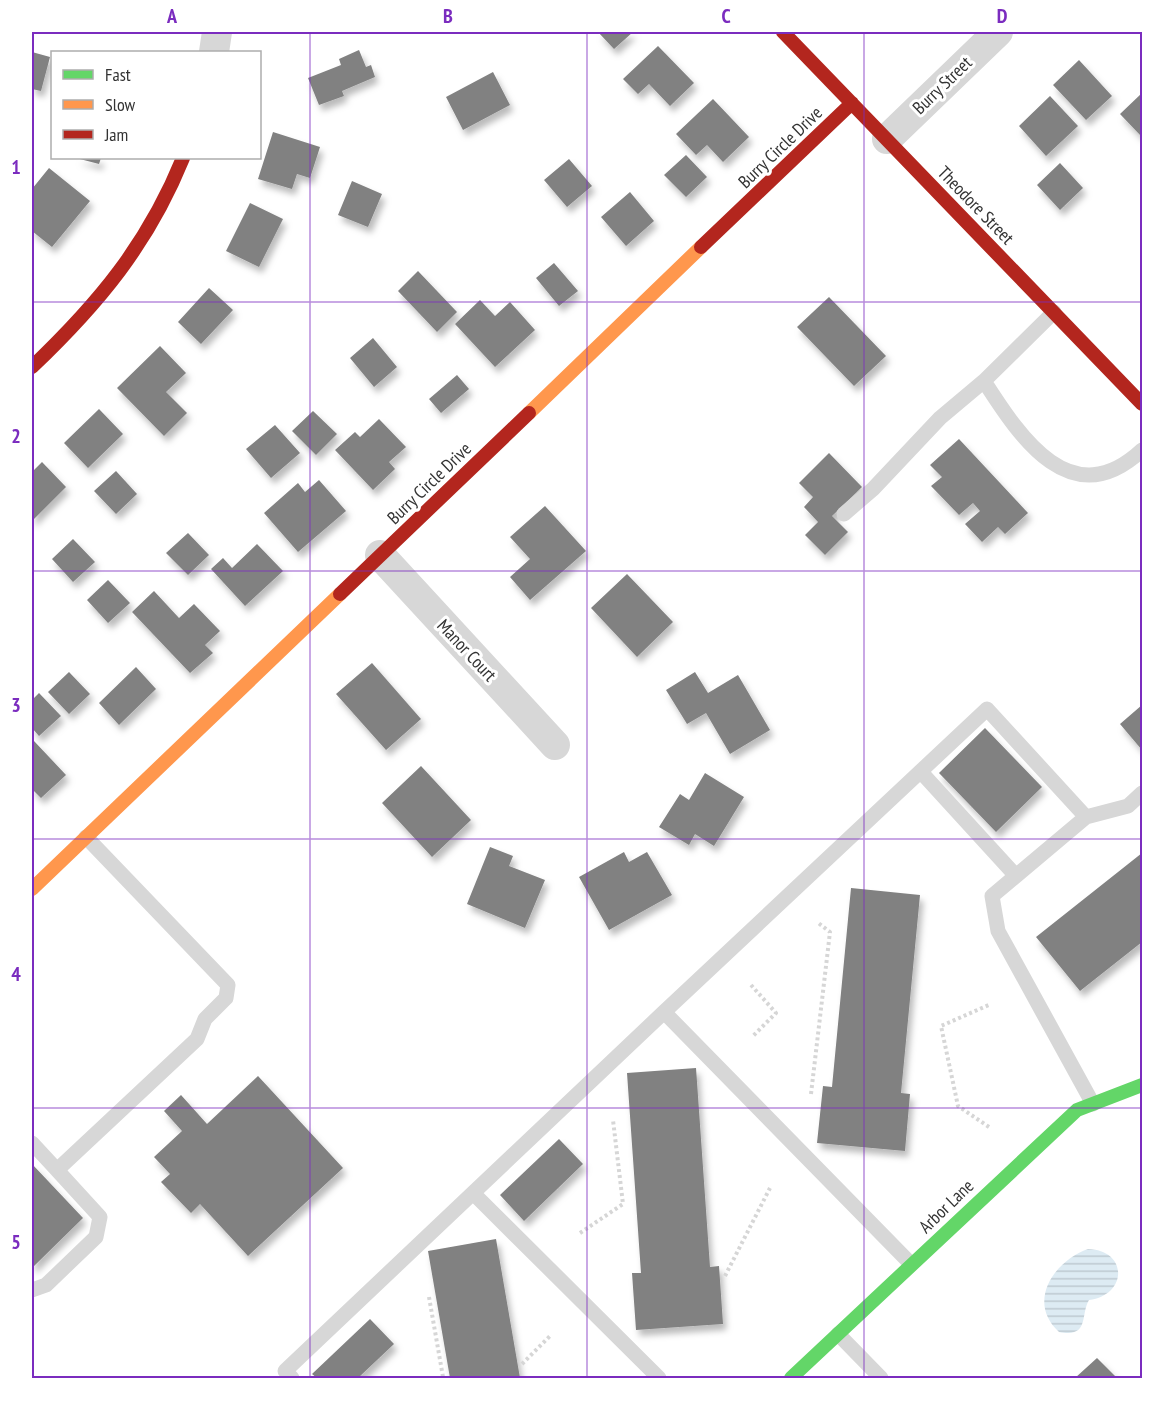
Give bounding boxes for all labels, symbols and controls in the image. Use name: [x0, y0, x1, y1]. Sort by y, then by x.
text: A: [166, 3, 178, 29]
text: B: [443, 3, 453, 29]
text: C: [721, 3, 731, 29]
text: D: [997, 3, 1008, 29]
legend: [51, 51, 261, 159]
street label: Burry Street: [908, 51, 976, 119]
text: Fast: [105, 63, 131, 86]
text: Slow: [105, 93, 136, 116]
street label: Burry Circle Drive: [733, 101, 827, 193]
text: Jam: [104, 123, 128, 146]
text: 1: [11, 154, 21, 180]
street label: Theodore Street: [933, 161, 1019, 249]
text: 2: [11, 423, 21, 449]
street label: Burry Circle Drive: [382, 437, 476, 529]
street label: Manor Court: [432, 614, 502, 686]
text: 3: [11, 692, 21, 718]
text: 4: [11, 961, 21, 987]
street label: Arbor Lane: [914, 1174, 978, 1238]
text: 5: [11, 1229, 21, 1255]

